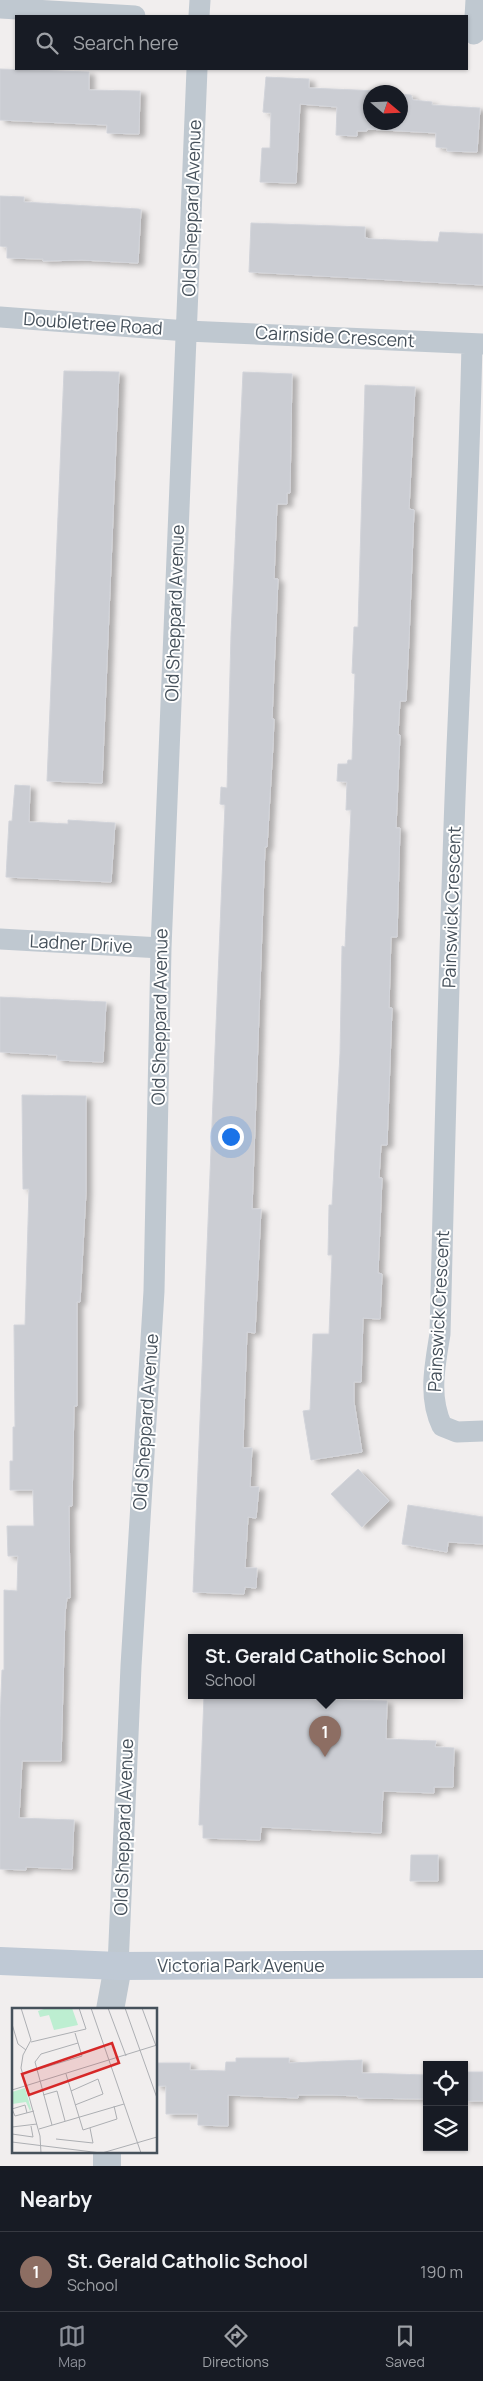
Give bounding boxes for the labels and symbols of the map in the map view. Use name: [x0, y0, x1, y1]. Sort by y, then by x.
north arrow: [363, 85, 408, 130]
street label: Old Sheppard Avenue: [176, 119, 206, 297]
street label: Doubletree Road: [23, 306, 164, 340]
street label: Cairnside Crescent: [255, 320, 415, 352]
street label: Old Sheppard Avenue: [159, 524, 189, 702]
street label: Painswick Crescent: [436, 826, 466, 988]
street label: Ladner Drive: [29, 928, 133, 958]
street label: Old Sheppard Avenue: [145, 928, 173, 1106]
your location: [218, 1124, 244, 1150]
street label: Painswick Crescent: [422, 1229, 454, 1392]
street label: Old Sheppard Avenue: [127, 1333, 163, 1511]
pin: 1: [309, 1716, 341, 1757]
street label: Old Sheppard Avenue: [108, 1738, 138, 1916]
street label: Victoria Park Avenue: [157, 1953, 325, 1977]
inset map: [12, 2008, 158, 2154]

